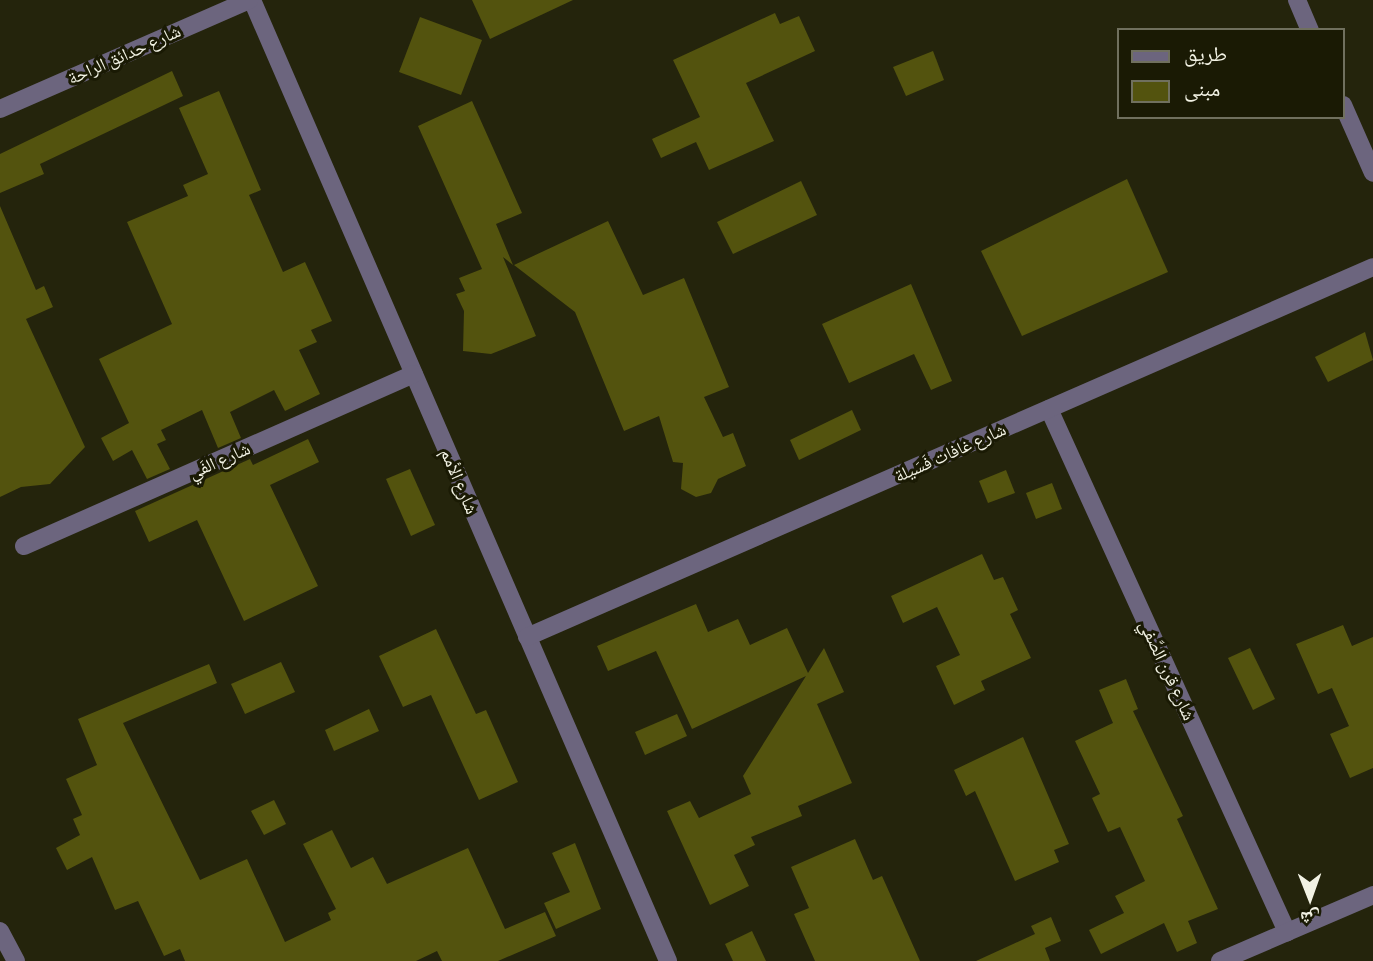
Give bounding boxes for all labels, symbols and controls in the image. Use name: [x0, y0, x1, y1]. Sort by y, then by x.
street label: شارع حدائق الراحة: [64, 19, 184, 89]
legend: [1118, 28, 1345, 119]
text: طريق: [1184, 39, 1227, 67]
text: مبنى: [1184, 74, 1220, 102]
street label: شارع غافات فَسَيلة: [891, 418, 1009, 486]
street label: شارع الفَي: [185, 437, 253, 483]
street label: شارع الأمم: [437, 445, 483, 517]
street label: شارع قرن الصَّفي: [1135, 616, 1201, 724]
north arrow: [1275, 863, 1345, 933]
text: ش: [1300, 906, 1321, 932]

